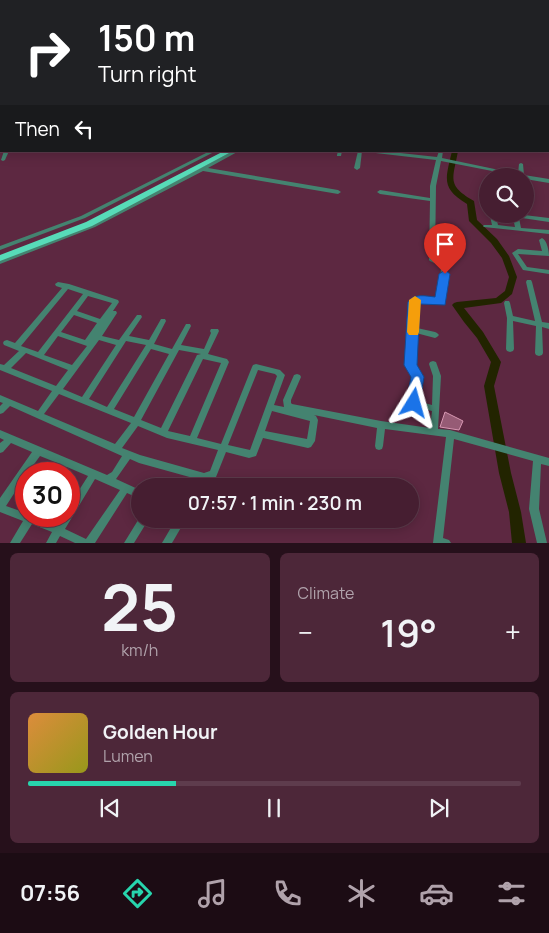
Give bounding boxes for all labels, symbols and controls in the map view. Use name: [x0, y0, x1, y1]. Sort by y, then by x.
text: 150 m: [98, 14, 195, 62]
icon: right: [15, 20, 80, 85]
text: Turn right: [98, 59, 196, 89]
icon: left: [70, 115, 98, 143]
text: Then: [15, 116, 60, 142]
map controls: [479, 168, 534, 223]
button: search: [479, 168, 534, 223]
pin: [424, 223, 466, 274]
icon: arrive: [431, 230, 459, 258]
position arrow: [387, 376, 439, 428]
speed limit sign: 30: [15, 462, 80, 527]
text: 07:57 · 1 min · 230 m: [188, 490, 362, 516]
text: 25: [101, 562, 178, 651]
text: Climate: [298, 582, 354, 604]
text: 19°: [380, 606, 437, 658]
text: −: [298, 613, 313, 651]
text: +: [505, 613, 521, 651]
text: km/h: [121, 639, 158, 661]
text: Golden Hour: [103, 719, 217, 745]
text: Lumen: [103, 745, 153, 767]
icon: previous: [96, 794, 124, 822]
icon: pause: [260, 794, 288, 822]
icon: next: [425, 794, 453, 822]
icon: directions: [120, 876, 155, 911]
icon: music: [195, 876, 230, 911]
icon: phone: [270, 876, 305, 911]
icon: climate: [344, 876, 379, 911]
icon: car: [419, 876, 454, 911]
icon: filters: [494, 876, 529, 911]
text: 07:56: [20, 878, 80, 908]

